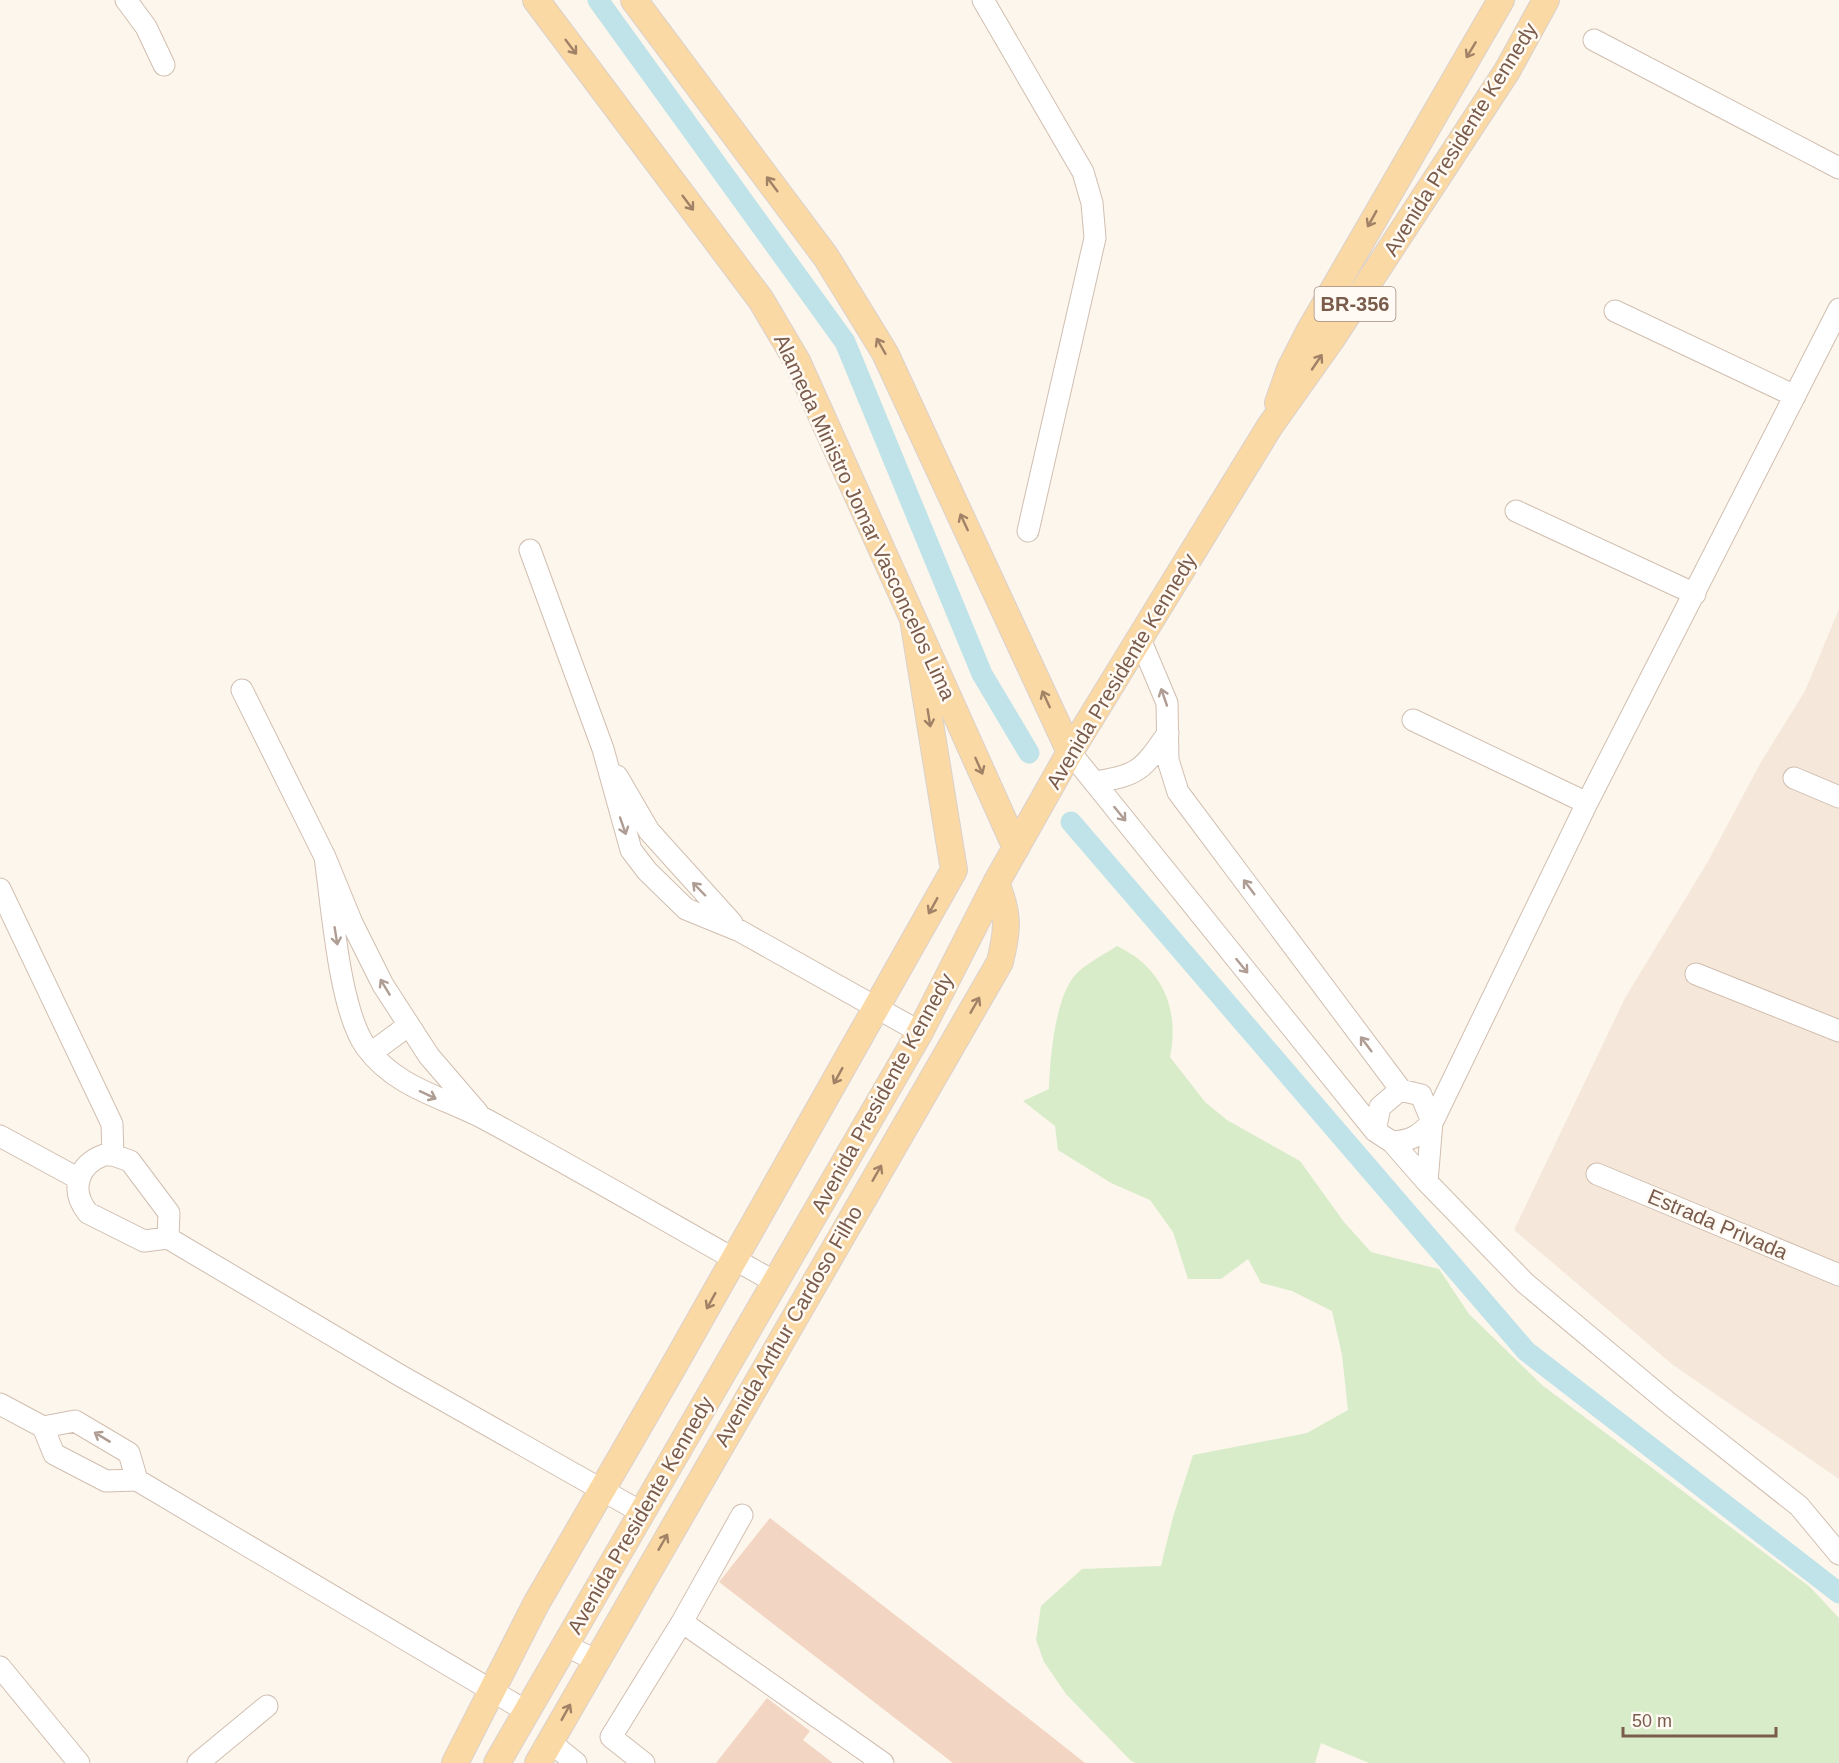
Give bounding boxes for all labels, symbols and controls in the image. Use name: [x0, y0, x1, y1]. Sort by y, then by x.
street label: Avenida Presidente Kennedy: [1379, 18, 1542, 260]
one-way arrow: [565, 38, 577, 54]
one-way arrow: [1465, 41, 1477, 58]
one-way arrow: [766, 177, 778, 193]
one-way arrow: [682, 194, 694, 210]
one-way arrow: [1366, 210, 1378, 227]
road number: BR-356: [1314, 287, 1396, 321]
street label: Alameda Ministro Jomar Vasconcelos Lima: [770, 330, 960, 704]
one-way arrow: [875, 338, 887, 355]
one-way arrow: [1311, 354, 1323, 370]
one-way arrow: [957, 514, 969, 532]
street label: Avenida Presidente Kennedy: [1041, 549, 1201, 793]
one-way arrow: [1158, 688, 1169, 707]
one-way arrow: [1039, 691, 1051, 709]
one-way arrow: [923, 708, 934, 728]
one-way arrow: [973, 756, 985, 774]
one-way arrow: [1114, 806, 1127, 822]
one-way arrow: [618, 816, 629, 835]
one-way arrow: [1243, 880, 1256, 896]
one-way arrow: [692, 881, 706, 896]
one-way arrow: [927, 897, 939, 914]
one-way arrow: [331, 926, 342, 946]
one-way arrow: [1236, 958, 1249, 974]
street label: Avenida Presidente Kennedy: [806, 969, 958, 1217]
one-way arrow: [379, 979, 391, 996]
one-way arrow: [969, 997, 981, 1014]
one-way arrow: [1360, 1036, 1372, 1052]
one-way arrow: [831, 1067, 843, 1084]
one-way arrow: [418, 1090, 436, 1101]
one-way arrow: [871, 1165, 883, 1182]
street label: Estrada Privada: [1645, 1184, 1792, 1264]
street label: Avenida Arthur Cardoso Filho: [710, 1202, 866, 1450]
one-way arrow: [705, 1291, 716, 1309]
street label: Avenida Presidente Kennedy: [562, 1392, 718, 1638]
one-way arrow: [94, 1431, 111, 1443]
one-way arrow: [657, 1534, 669, 1551]
scale bar: [1623, 1700, 1776, 1738]
one-way arrow: [560, 1704, 572, 1721]
text: 50 m: [1632, 1711, 1672, 1731]

